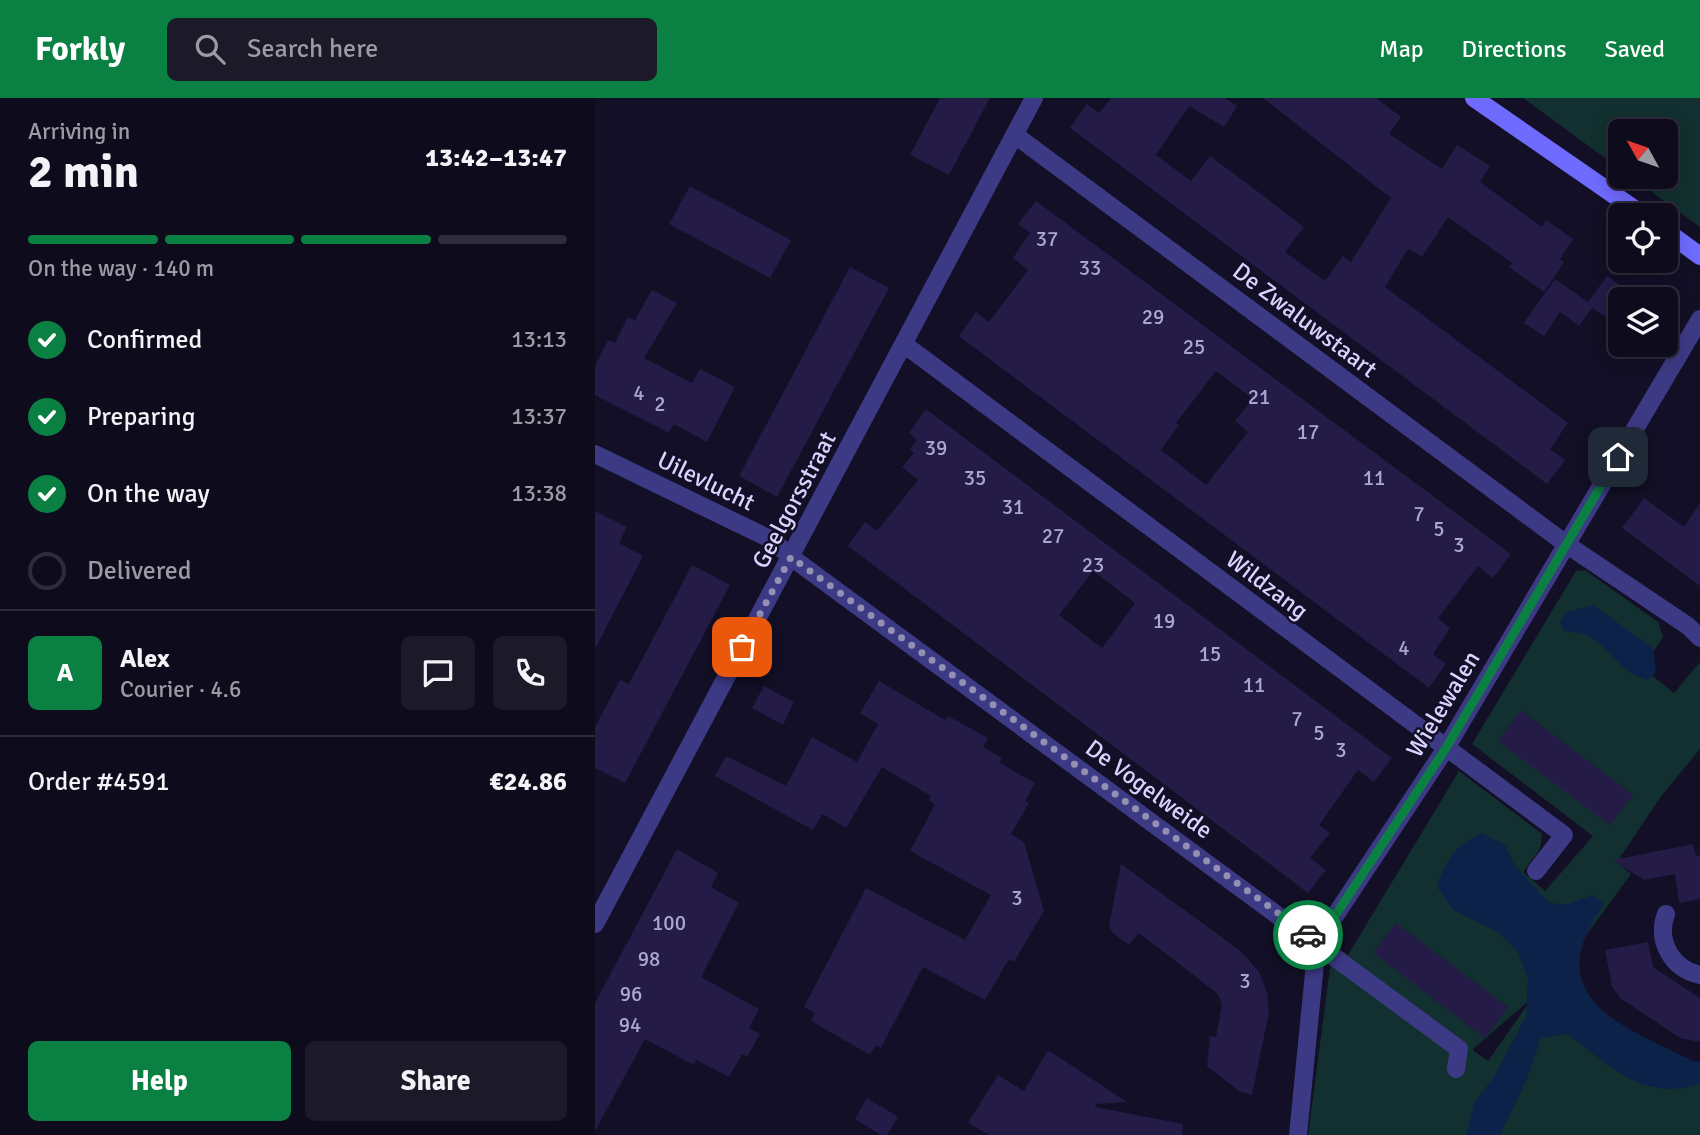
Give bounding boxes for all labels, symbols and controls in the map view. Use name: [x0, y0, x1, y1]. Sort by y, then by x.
search box: [167, 18, 657, 81]
text: Forkly: [35, 29, 125, 70]
icon: search: [191, 30, 229, 68]
text: Search here: [247, 33, 378, 65]
text: Map: [1379, 34, 1424, 64]
text: Directions: [1462, 34, 1567, 64]
text: Saved: [1605, 34, 1665, 64]
text: Arriving in: [28, 117, 130, 146]
north arrow: [1608, 119, 1678, 189]
map controls: [1608, 119, 1678, 357]
text: 13:42–13:47: [425, 142, 567, 174]
text: 2 min: [28, 144, 139, 200]
button: locate: [1608, 203, 1678, 273]
house number: 37: [1036, 226, 1058, 252]
text: On the way · 140 m: [28, 254, 214, 283]
house number: 33: [1079, 255, 1101, 281]
street label: De Zwaluwstaart: [1227, 256, 1383, 384]
button: layers: [1608, 287, 1678, 357]
house number: 29: [1142, 304, 1164, 330]
icon: check: [28, 321, 66, 359]
text: Confirmed: [87, 324, 202, 356]
text: 13:13: [511, 325, 567, 354]
house number: 25: [1183, 334, 1205, 360]
house number: 4: [633, 380, 645, 406]
house number: 21: [1248, 384, 1270, 410]
house number: 2: [654, 391, 666, 417]
icon: check: [28, 398, 66, 436]
text: Preparing: [87, 401, 195, 433]
text: 13:37: [511, 402, 567, 431]
house number: 17: [1297, 419, 1319, 445]
street label: Geelgorsstraat: [745, 426, 843, 574]
pin: [1588, 427, 1648, 487]
house number: 39: [925, 435, 947, 461]
icon: home: [1599, 438, 1637, 476]
street label: Uilevlucht: [652, 445, 760, 517]
house number: 35: [964, 465, 986, 491]
house number: 11: [1363, 465, 1385, 491]
icon: check: [28, 475, 66, 513]
text: On the way: [87, 478, 210, 510]
text: 13:38: [511, 479, 567, 508]
house number: 31: [1002, 494, 1024, 520]
house number: 7: [1413, 501, 1425, 527]
house number: 5: [1433, 516, 1445, 542]
house number: 27: [1042, 523, 1064, 549]
house number: 3: [1453, 532, 1465, 558]
street label: Wildzang: [1220, 544, 1314, 626]
house number: 23: [1082, 552, 1104, 578]
text: Delivered: [87, 555, 192, 587]
house number: 19: [1153, 608, 1175, 634]
pin: [712, 617, 772, 677]
icon: bag: [723, 628, 761, 666]
house number: 4: [1398, 635, 1410, 661]
button: chat: [401, 636, 475, 710]
button: phone: [493, 636, 567, 710]
house number: 15: [1199, 641, 1221, 667]
text: Alex: [120, 643, 170, 675]
street label: Wielewalen: [1400, 645, 1486, 763]
text: A: [57, 657, 73, 689]
house number: 11: [1243, 672, 1265, 698]
text: Courier · 4.6: [120, 675, 241, 704]
house number: 7: [1291, 706, 1303, 732]
house number: 5: [1313, 720, 1325, 746]
street label: De Vogelweide: [1080, 733, 1218, 845]
house number: 3: [1335, 737, 1347, 763]
text: Order #4591: [28, 766, 169, 798]
text: €24.86: [489, 766, 567, 798]
house number: 3: [1011, 885, 1023, 911]
courier: [1273, 900, 1343, 970]
house number: 100: [652, 910, 686, 936]
icon: car: [1289, 916, 1327, 954]
house number: 98: [638, 946, 660, 972]
house number: 3: [1239, 968, 1251, 994]
house number: 96: [620, 981, 642, 1007]
house number: 94: [619, 1012, 641, 1038]
button: Help: [28, 1041, 291, 1121]
button: Share: [305, 1041, 567, 1121]

